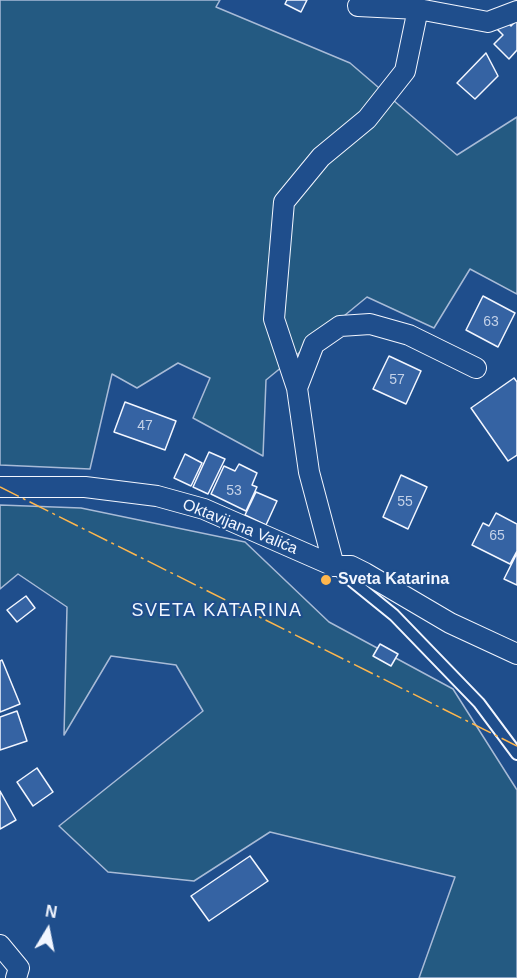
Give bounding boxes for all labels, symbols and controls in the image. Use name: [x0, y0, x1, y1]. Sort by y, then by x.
house number: 63: [483, 314, 499, 330]
house number: 57: [389, 372, 405, 388]
house number: 47: [137, 418, 153, 434]
house number: 53: [226, 483, 242, 499]
house number: 55: [397, 494, 413, 510]
street label: Oktavijana Valića: [180, 495, 300, 559]
house number: 65: [489, 528, 505, 544]
place label: Sveta Katarina: [338, 570, 449, 590]
marker: Sveta Katarina: [319, 573, 333, 587]
district label: SVETA KATARINA: [131, 600, 303, 622]
north arrow: [18, 900, 78, 960]
text: N: [44, 902, 58, 921]

